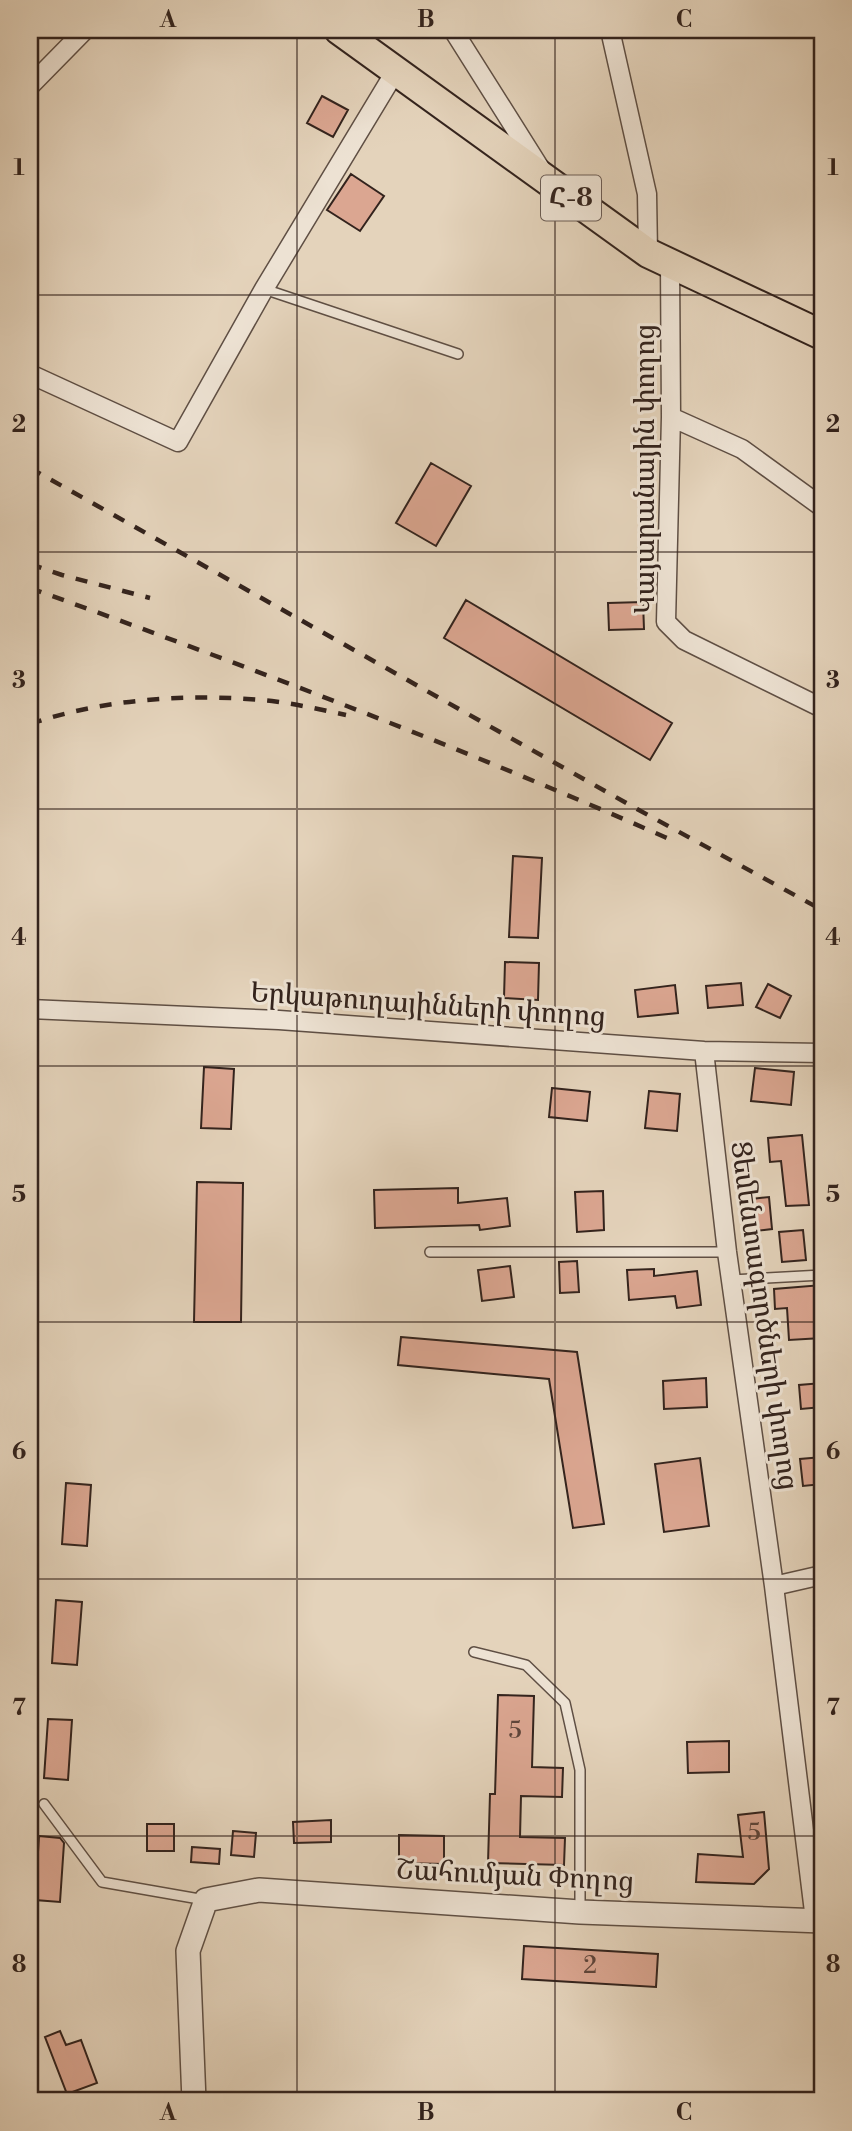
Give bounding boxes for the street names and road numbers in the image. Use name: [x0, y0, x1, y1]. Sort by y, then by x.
road number: Հ-8: [541, 176, 601, 220]
street label: Կայարանային փողոց: [628, 324, 663, 614]
street label: Երկաթուղայինների փողոց: [249, 975, 607, 1035]
street label: Ցեմենտագործների փողոց: [722, 1140, 806, 1492]
street label: Շահումյան Փողոց: [395, 1852, 635, 1900]

